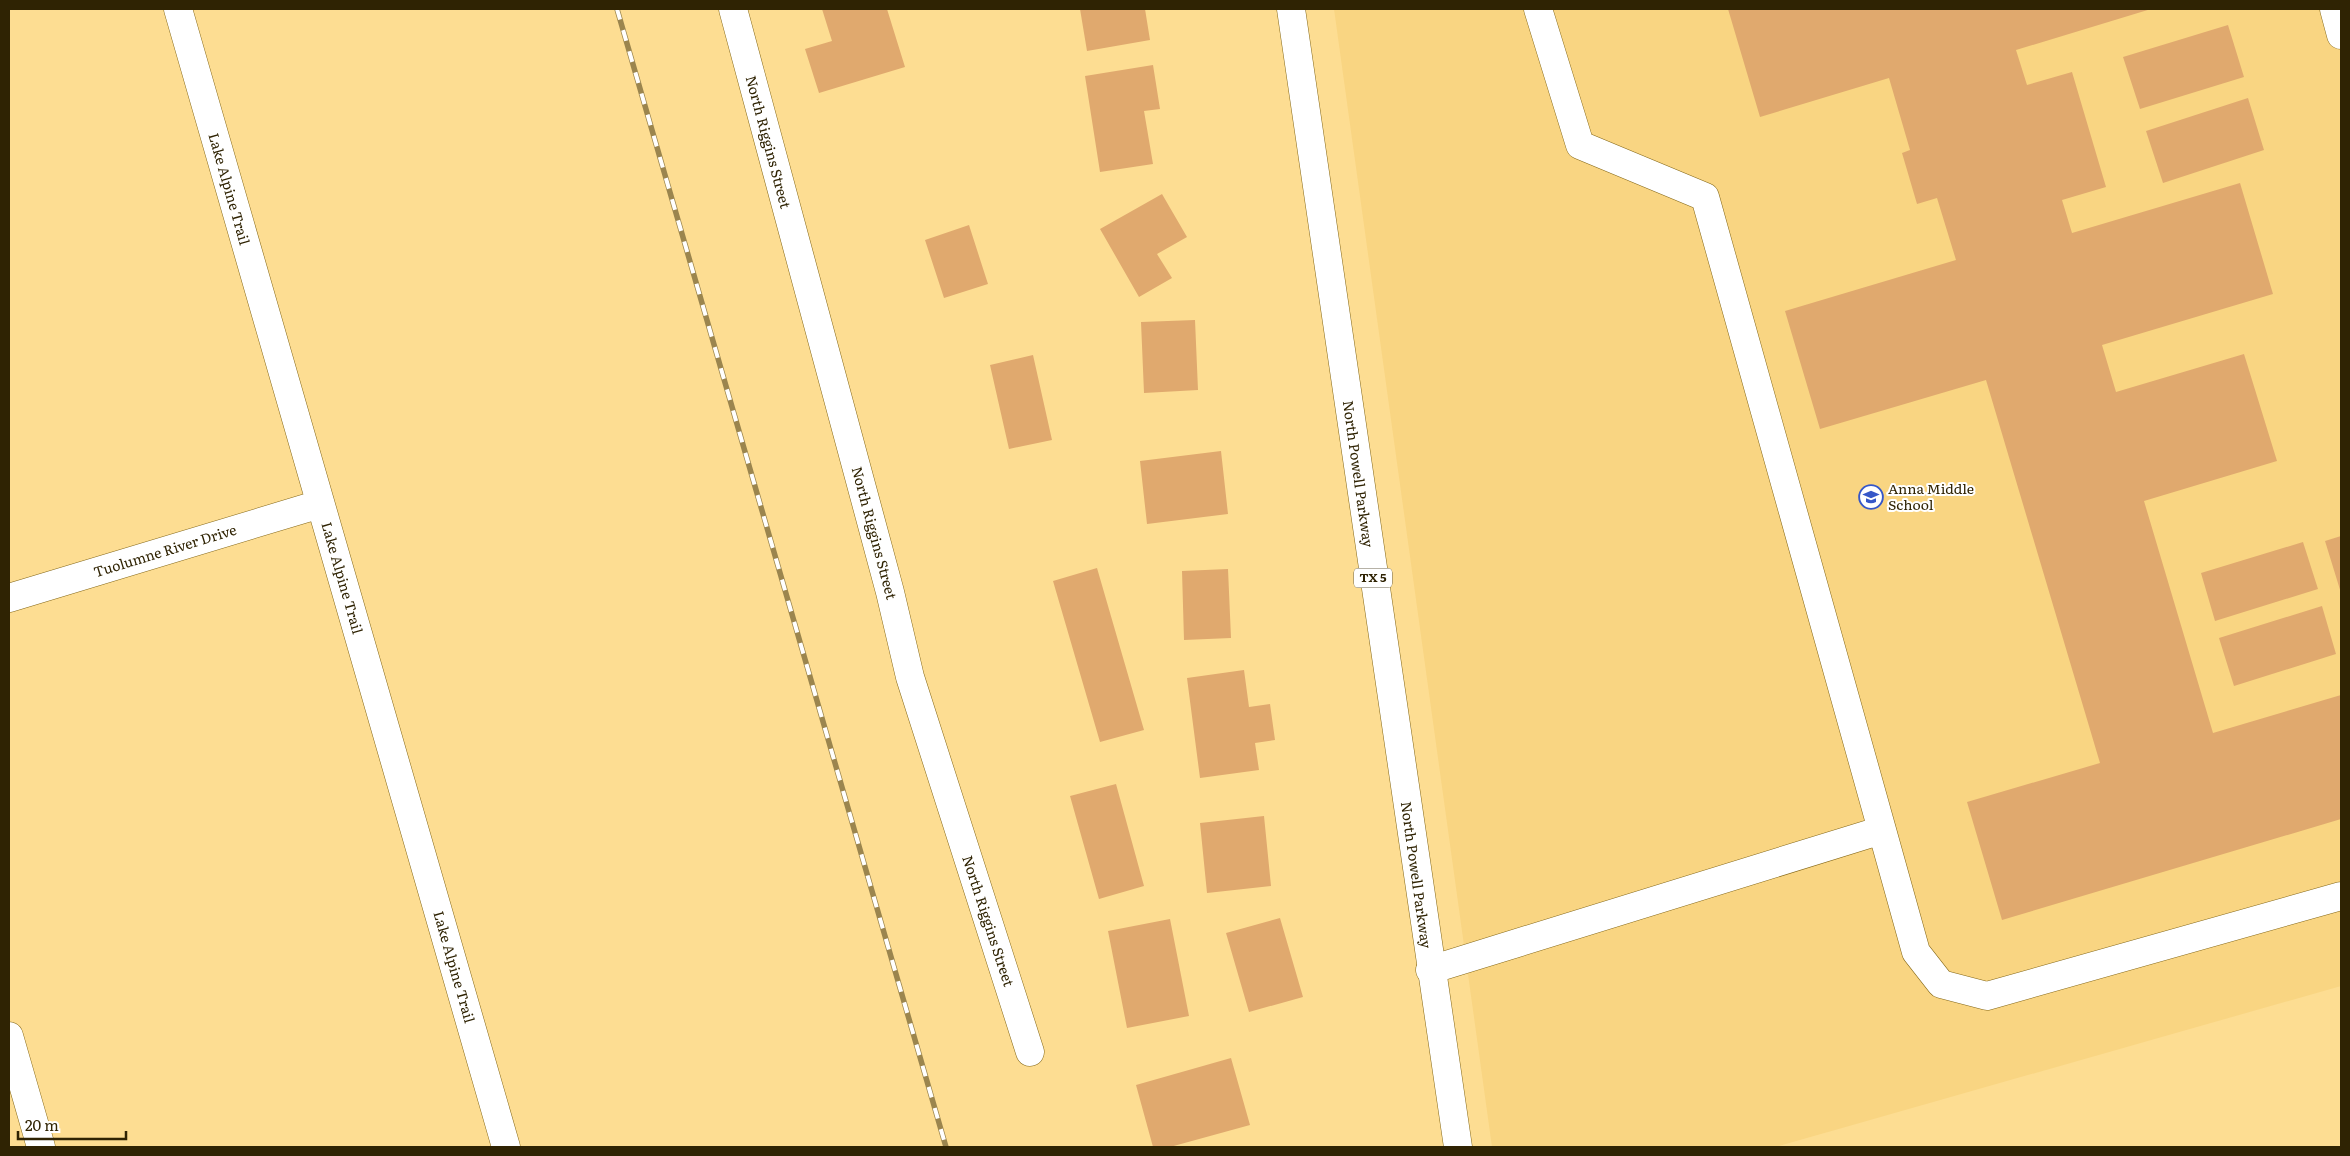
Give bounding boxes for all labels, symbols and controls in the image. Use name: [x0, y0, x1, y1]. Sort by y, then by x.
street label: North Riggins Street: [742, 73, 796, 211]
street label: Lake Alpine Trail: [204, 130, 256, 247]
street label: North Powell Parkway: [1339, 399, 1379, 550]
street label: North Riggins Street: [848, 464, 902, 602]
place label: Anna Middle School: [1888, 478, 1974, 514]
school or university icon: Anna Middle School: [1858, 484, 1884, 510]
street label: Tuolumne River Drive: [91, 519, 239, 581]
street label: Lake Alpine Trail: [317, 519, 369, 636]
road number: TX 5: [1354, 568, 1392, 588]
street label: North Powell Parkway: [1397, 800, 1437, 951]
street label: North Riggins Street: [958, 853, 1020, 989]
street label: Lake Alpine Trail: [429, 908, 481, 1025]
scale bar: [18, 1108, 125, 1140]
text: 20 m: [25, 1113, 59, 1136]

